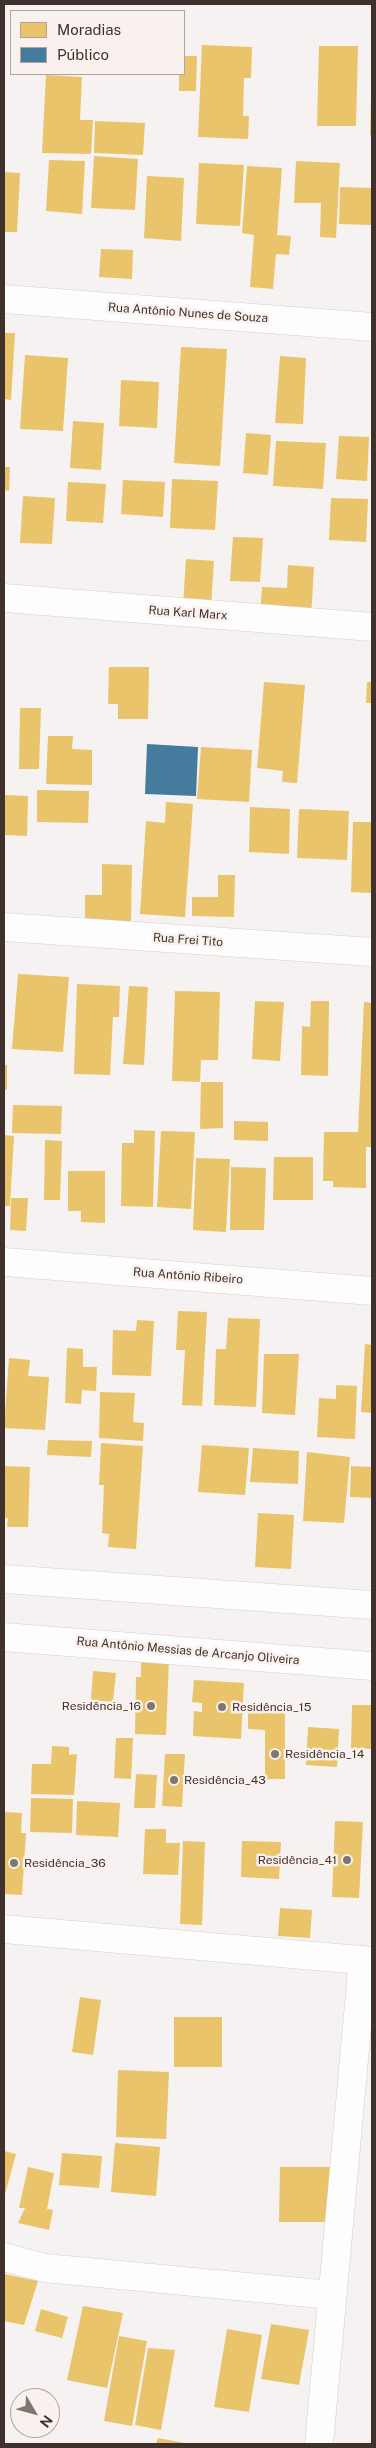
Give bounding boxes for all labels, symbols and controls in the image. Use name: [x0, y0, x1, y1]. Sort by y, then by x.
legend: [10, 10, 185, 75]
text: Moradias: [57, 21, 121, 38]
text: Público: [57, 46, 109, 63]
street label: Rua Antônio Nunes de Souza: [107, 300, 269, 326]
street label: Rua Karl Marx: [148, 603, 228, 623]
street label: Rua Frei Tito: [152, 930, 224, 950]
street label: Rua Antônio Ribeiro: [133, 1265, 243, 1287]
street label: Rua Antônio Messias de Arcanjo Oliveira: [76, 1634, 300, 1668]
place label: Residência_16: [62, 1699, 141, 1713]
marker: Residência_16: [145, 1700, 157, 1712]
place label: Residência_15: [232, 1700, 311, 1714]
marker: Residência_15: [216, 1701, 228, 1713]
place label: Residência_14: [285, 1747, 364, 1761]
marker: Residência_14: [269, 1748, 281, 1760]
place label: Residência_43: [184, 1773, 266, 1787]
marker: Residência_43: [168, 1774, 180, 1786]
place label: Residência_41: [258, 1853, 337, 1867]
marker: Residência_41: [341, 1854, 353, 1866]
place label: Residência_36: [24, 1856, 106, 1870]
marker: Residência_36: [8, 1857, 20, 1869]
north arrow: [10, 2388, 60, 2438]
text: N: [37, 2412, 56, 2431]

